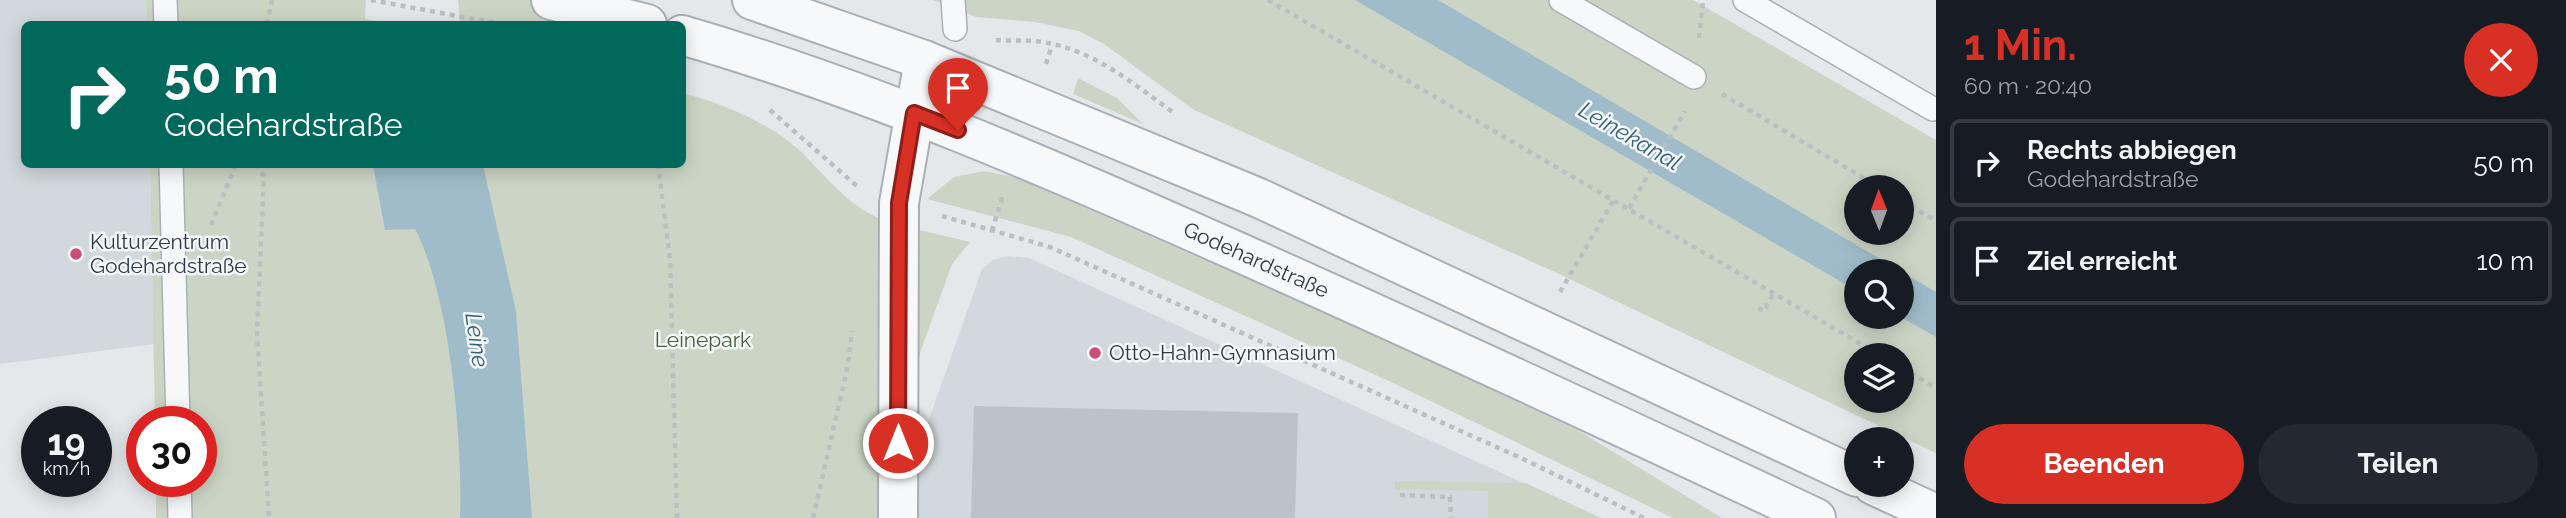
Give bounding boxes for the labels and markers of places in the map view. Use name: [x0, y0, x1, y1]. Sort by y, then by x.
pin: [928, 58, 988, 130]
place label: Kulturzentrum Godehardstraße: [90, 229, 247, 278]
marker: Kulturzentrum Godehardstraße: [68, 246, 84, 262]
place label: Otto-Hahn-Gymnasium: [1109, 340, 1336, 365]
marker: Otto-Hahn-Gymnasium: [1087, 345, 1103, 361]

